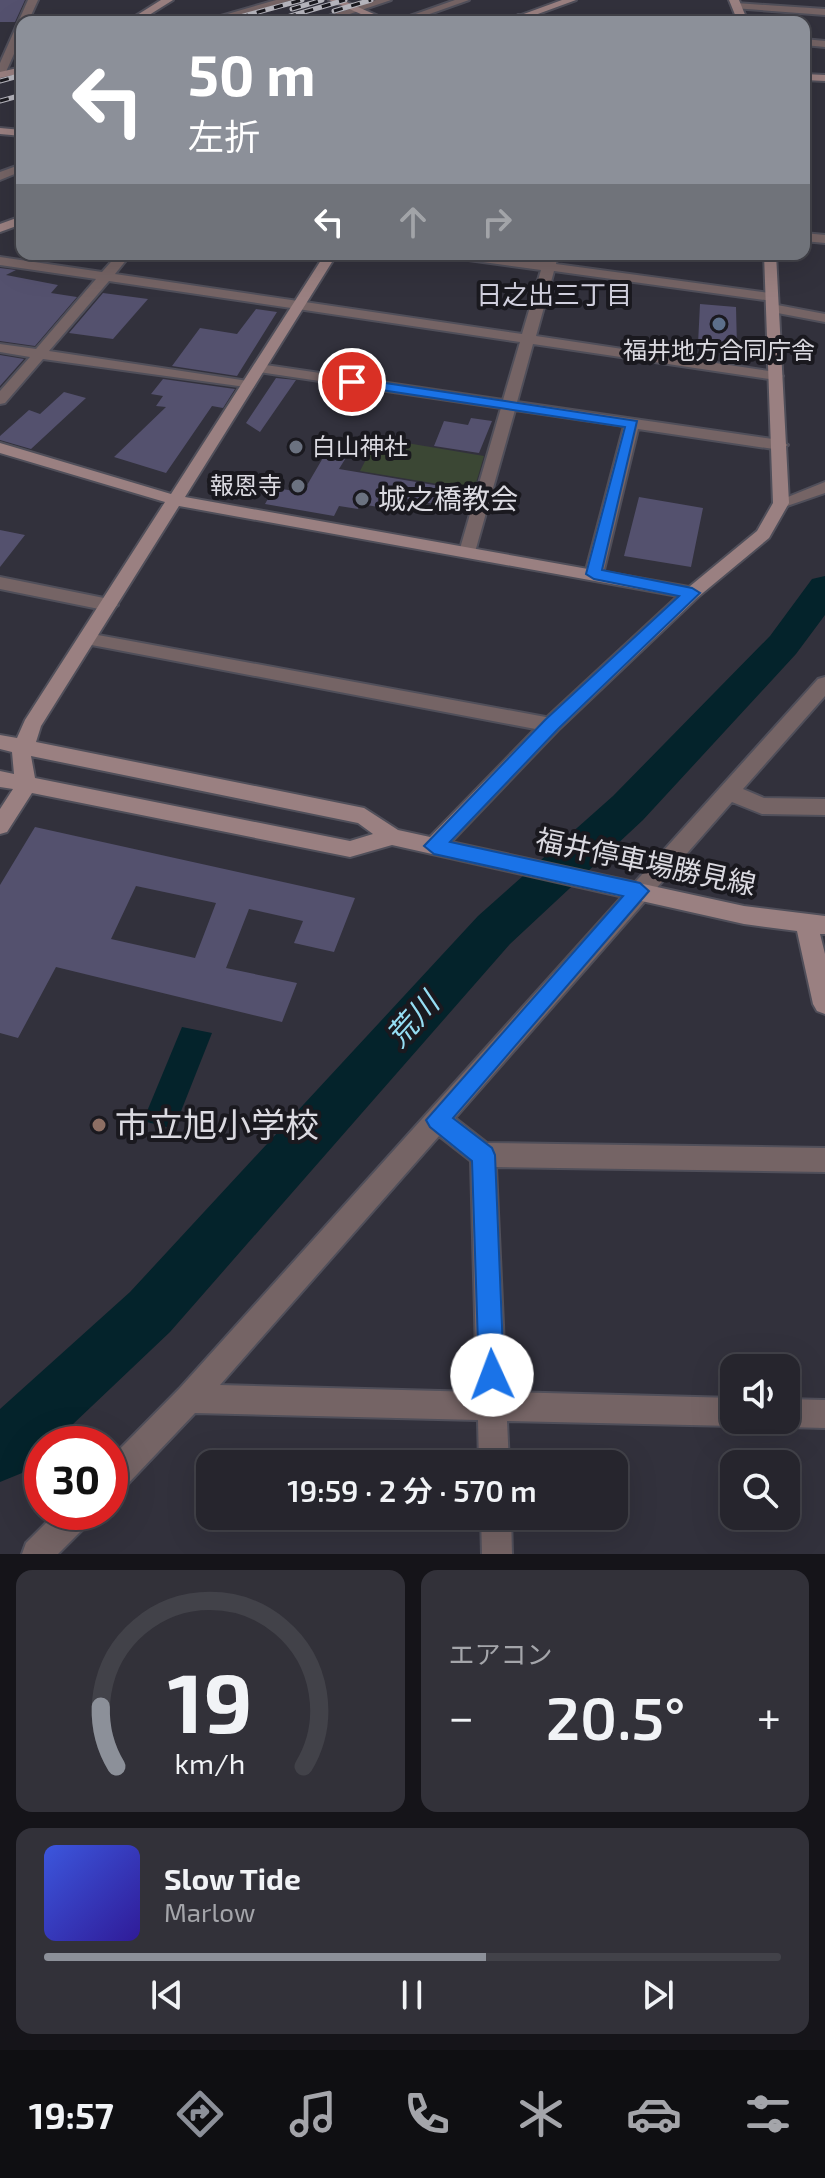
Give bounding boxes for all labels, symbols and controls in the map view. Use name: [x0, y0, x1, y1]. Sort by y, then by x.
text: 50 m: [188, 40, 316, 107]
icon: left: [56, 48, 160, 152]
text: 左折: [188, 114, 260, 157]
icon: left: [307, 200, 351, 244]
icon: ahead: [391, 200, 435, 244]
icon: right: [475, 200, 519, 244]
district label: 日之出三丁目: [476, 278, 632, 309]
marker: 福井地方合同庁舎: [710, 315, 728, 333]
place label: 福井地方合同庁舎: [623, 335, 815, 364]
pin: [318, 348, 386, 416]
icon: arrive: [330, 360, 374, 404]
place label: 白山神社: [312, 431, 408, 460]
marker: 白山神社: [287, 438, 305, 456]
place label: 報恩寺: [210, 470, 282, 499]
marker: 報恩寺: [289, 477, 307, 495]
place label: 城之橋教会: [378, 481, 518, 515]
marker: 城之橋教会: [353, 490, 371, 508]
street label: 福井停車場勝見線: [533, 821, 759, 901]
water label: 荒川: [378, 982, 447, 1053]
place label: 市立旭小学校: [115, 1103, 319, 1144]
marker: 市立旭小学校: [90, 1116, 108, 1134]
position arrow: [450, 1333, 534, 1417]
map controls: [720, 1354, 800, 1530]
button: sound: [720, 1354, 800, 1434]
speed limit sign: 30: [24, 1426, 128, 1530]
button: search: [720, 1450, 800, 1530]
text: 19:59 · 2 分 · 570 m: [287, 1472, 537, 1508]
text: エアコン: [449, 1638, 553, 1669]
text: 19: [168, 1650, 253, 1750]
text: 20.5°: [546, 1680, 685, 1752]
text: −: [449, 1689, 474, 1742]
text: +: [757, 1689, 781, 1742]
text: km/h: [175, 1745, 246, 1780]
text: Slow Tide: [164, 1860, 301, 1896]
text: Marlow: [164, 1896, 255, 1927]
icon: previous: [145, 1973, 189, 2017]
icon: pause: [390, 1973, 434, 2017]
icon: next: [636, 1973, 680, 2017]
icon: directions: [172, 2086, 228, 2142]
icon: music: [285, 2086, 341, 2142]
icon: phone: [399, 2086, 455, 2142]
icon: climate: [513, 2086, 569, 2142]
icon: car: [626, 2086, 682, 2142]
icon: filters: [740, 2086, 796, 2142]
text: 19:57: [29, 2093, 114, 2136]

